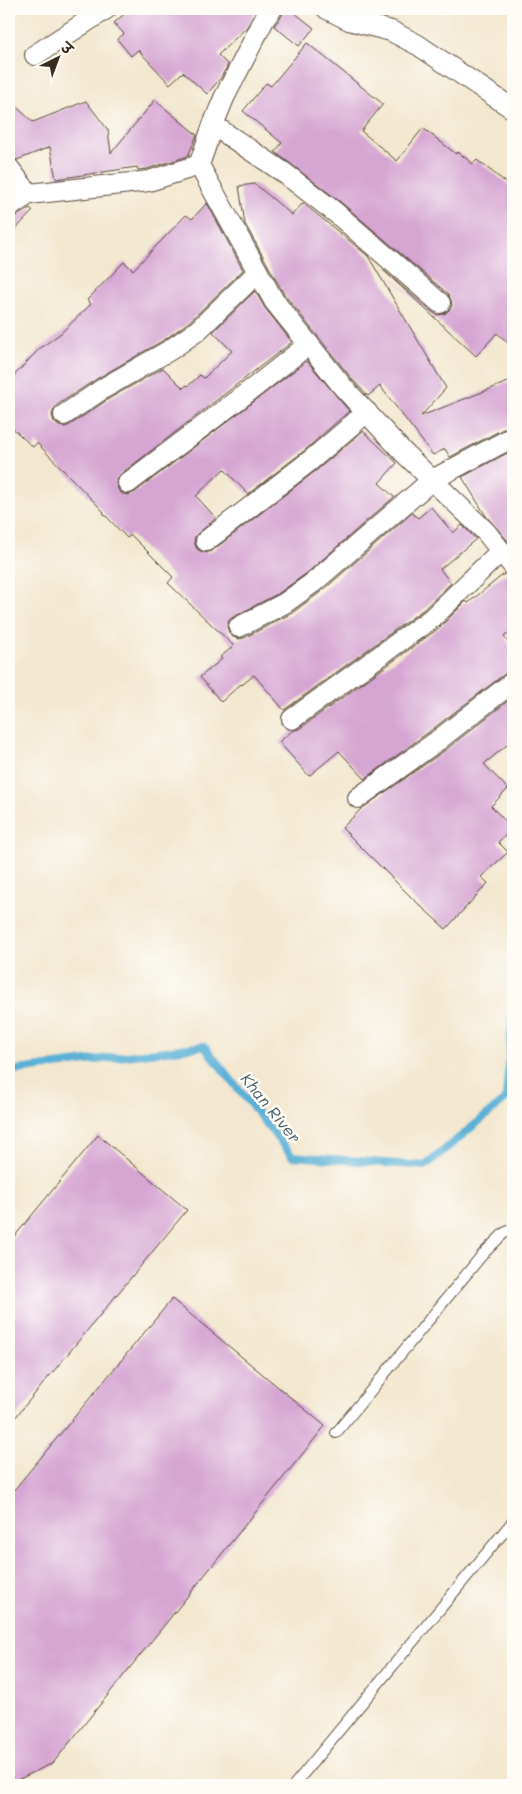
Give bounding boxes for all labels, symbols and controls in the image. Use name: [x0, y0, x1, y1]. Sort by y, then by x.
north arrow: [32, 32, 82, 82]
text: उ: [56, 36, 78, 59]
water label: Khan River: [237, 1068, 306, 1147]

